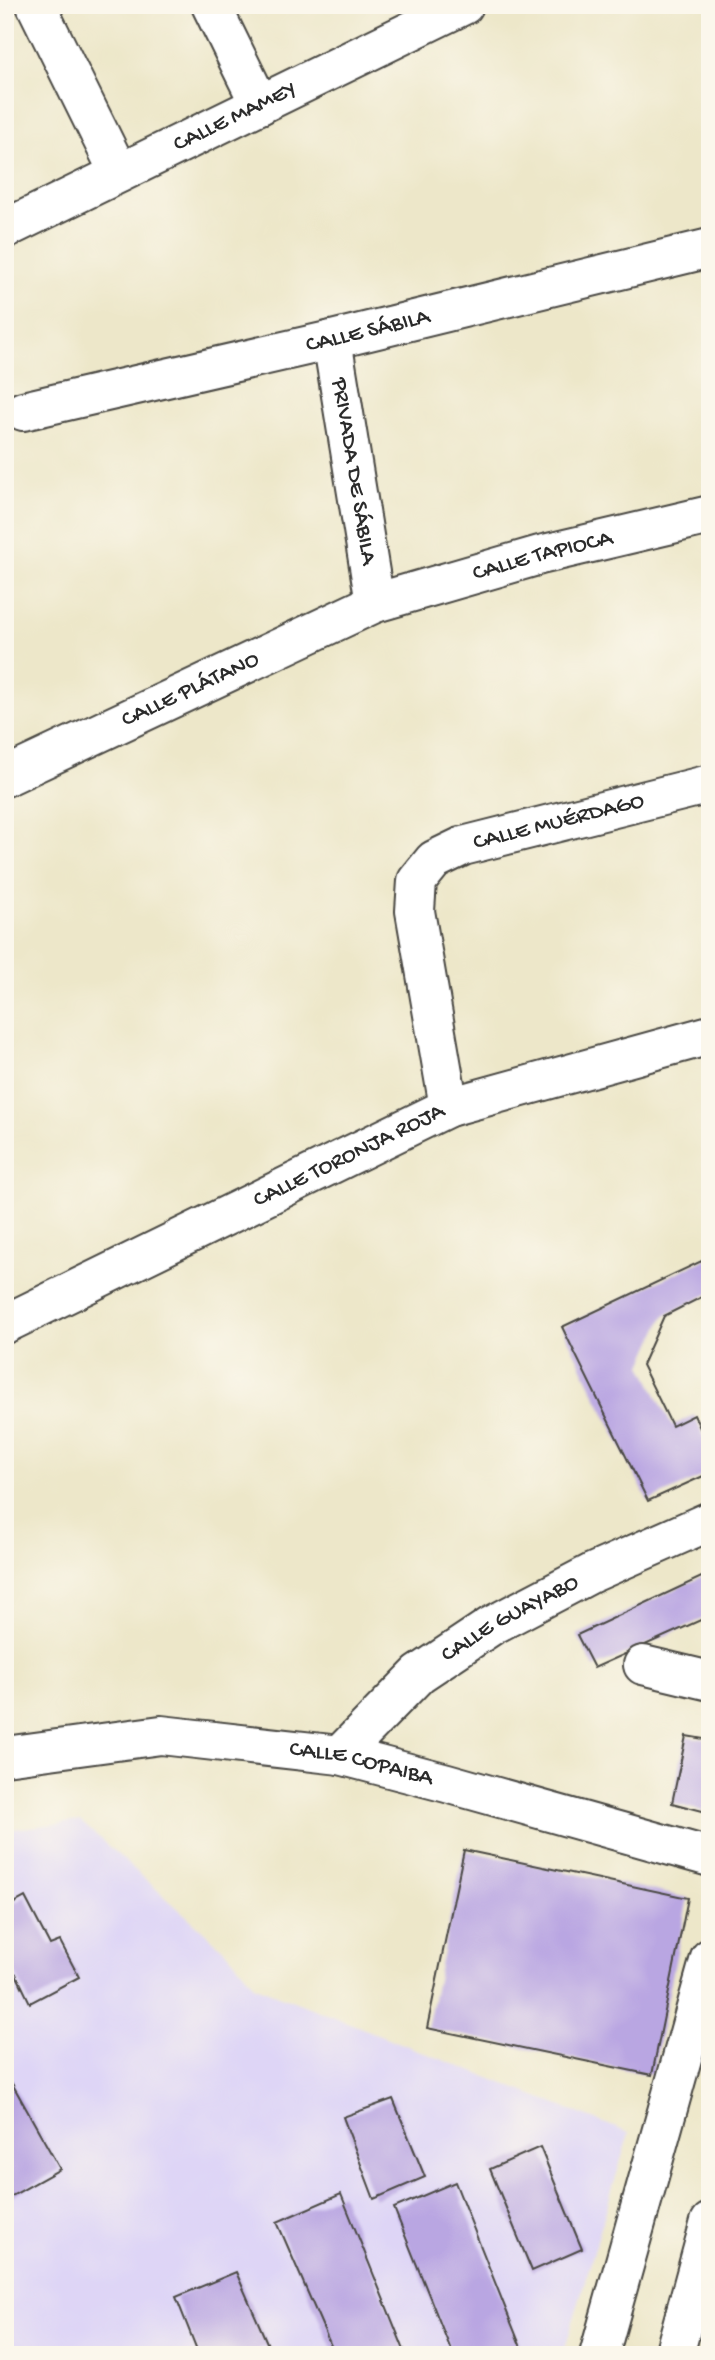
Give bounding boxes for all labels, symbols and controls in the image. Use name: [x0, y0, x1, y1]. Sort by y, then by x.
street label: CALLE MAMEY: [169, 75, 301, 158]
street label: CALLE SÁBILA: [303, 303, 434, 359]
street label: PRIVADA DE SÁBILA: [325, 375, 382, 568]
street label: CALLE TAPIOCA: [470, 525, 616, 587]
street label: CALLE PLÁTANO: [117, 646, 264, 734]
street label: CALLE MUÉRDAGO: [470, 787, 647, 856]
street label: CALLE TORONJA ROJA: [249, 1097, 450, 1214]
street label: CALLE GUAYABO: [436, 1569, 584, 1669]
street label: CALLE COPAIBA: [288, 1736, 437, 1793]

